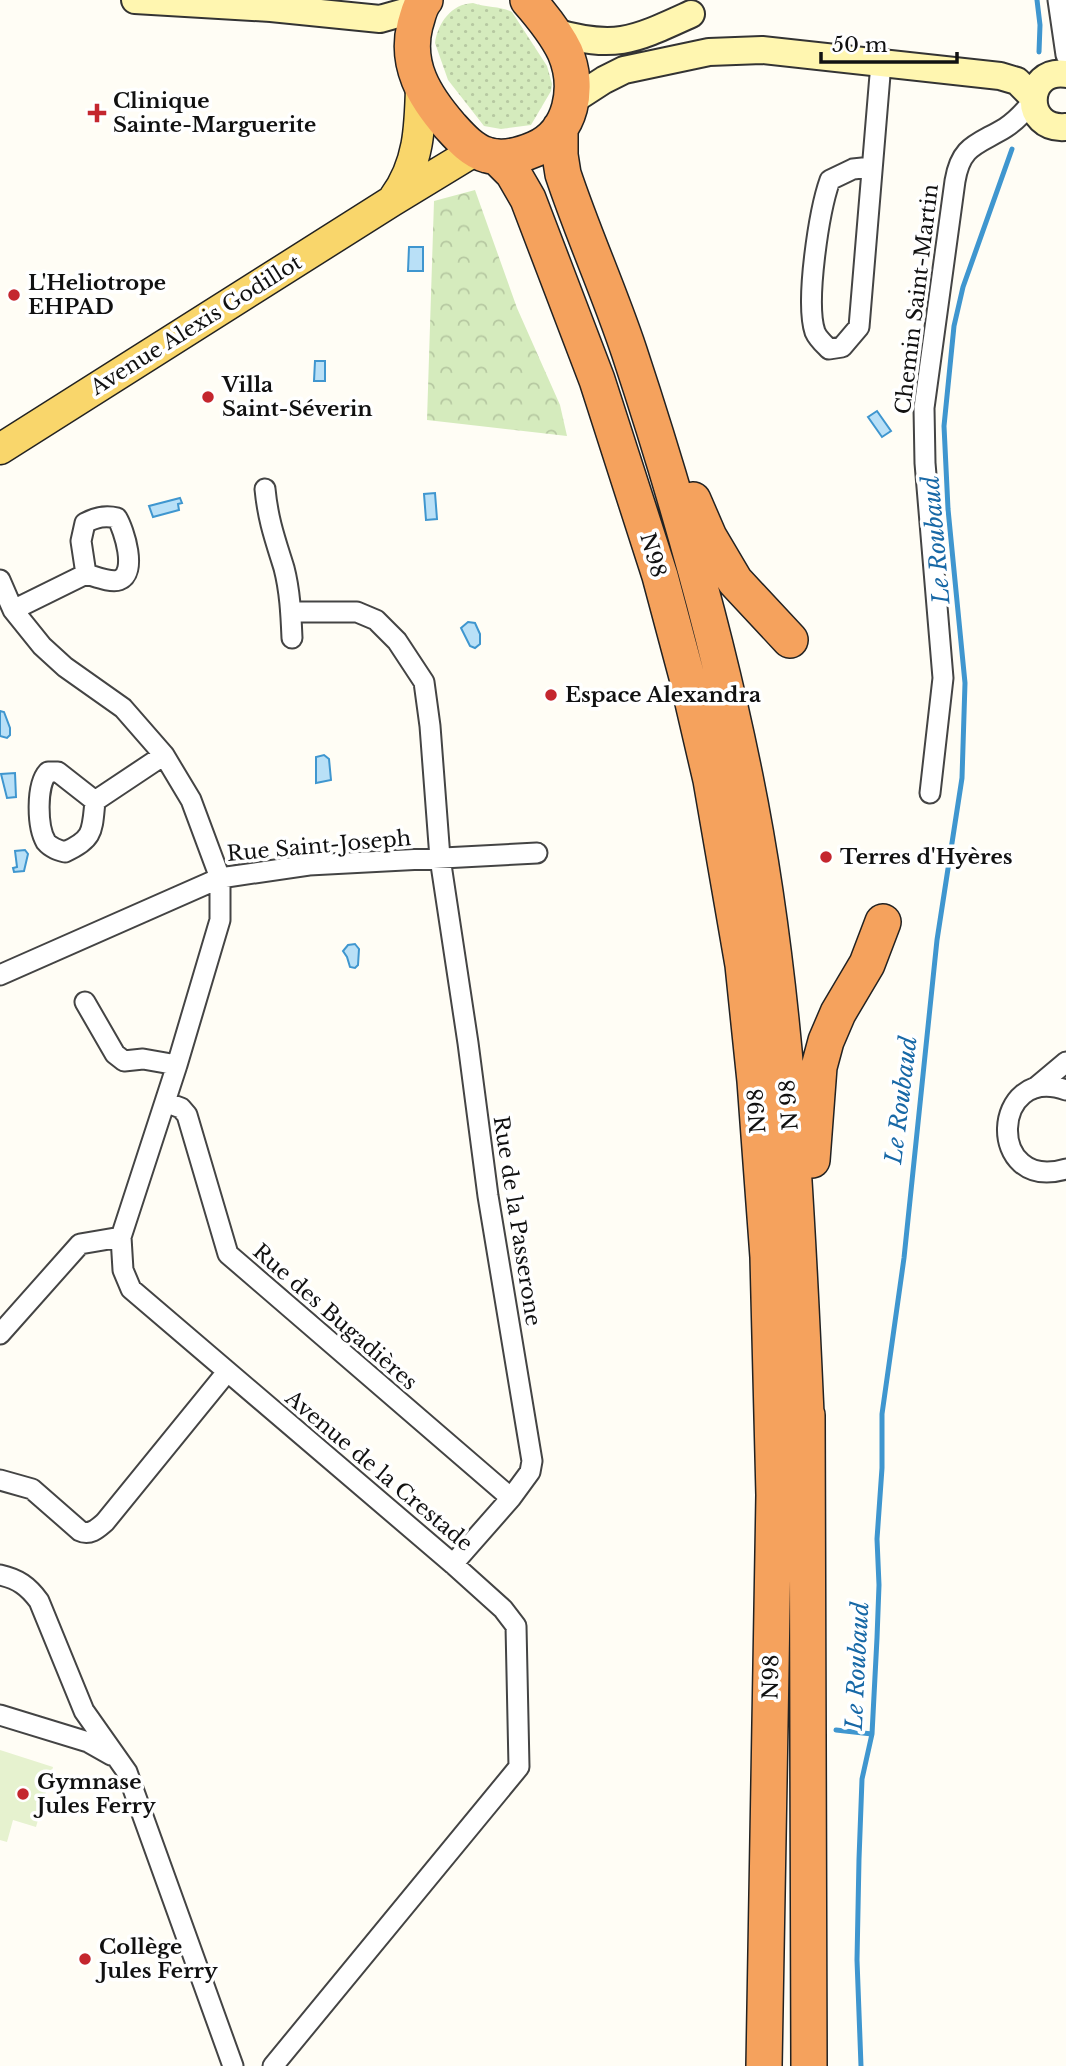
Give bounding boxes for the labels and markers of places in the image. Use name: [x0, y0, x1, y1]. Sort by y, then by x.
place label: Clinique Sainte-Marguerite: [113, 88, 316, 138]
marker: Clinique Sainte-Marguerite: [87, 103, 107, 123]
place label: L'Heliotrope EHPAD: [28, 270, 166, 320]
marker: L'Heliotrope EHPAD: [6, 287, 22, 303]
place label: Villa Saint-Séverin: [221, 372, 373, 422]
marker: Villa Saint-Séverin: [200, 389, 216, 405]
place label: Espace Alexandra: [565, 682, 761, 708]
marker: Espace Alexandra: [543, 687, 559, 703]
place label: Terres d'Hyères: [840, 844, 1013, 870]
marker: Terres d'Hyères: [818, 849, 834, 865]
place label: Gymnase Jules Ferry: [33, 1769, 156, 1819]
marker: Gymnase Jules Ferry: [15, 1786, 31, 1802]
place label: Collège Jules Ferry: [95, 1934, 218, 1984]
marker: Collège Jules Ferry: [77, 1951, 93, 1967]

